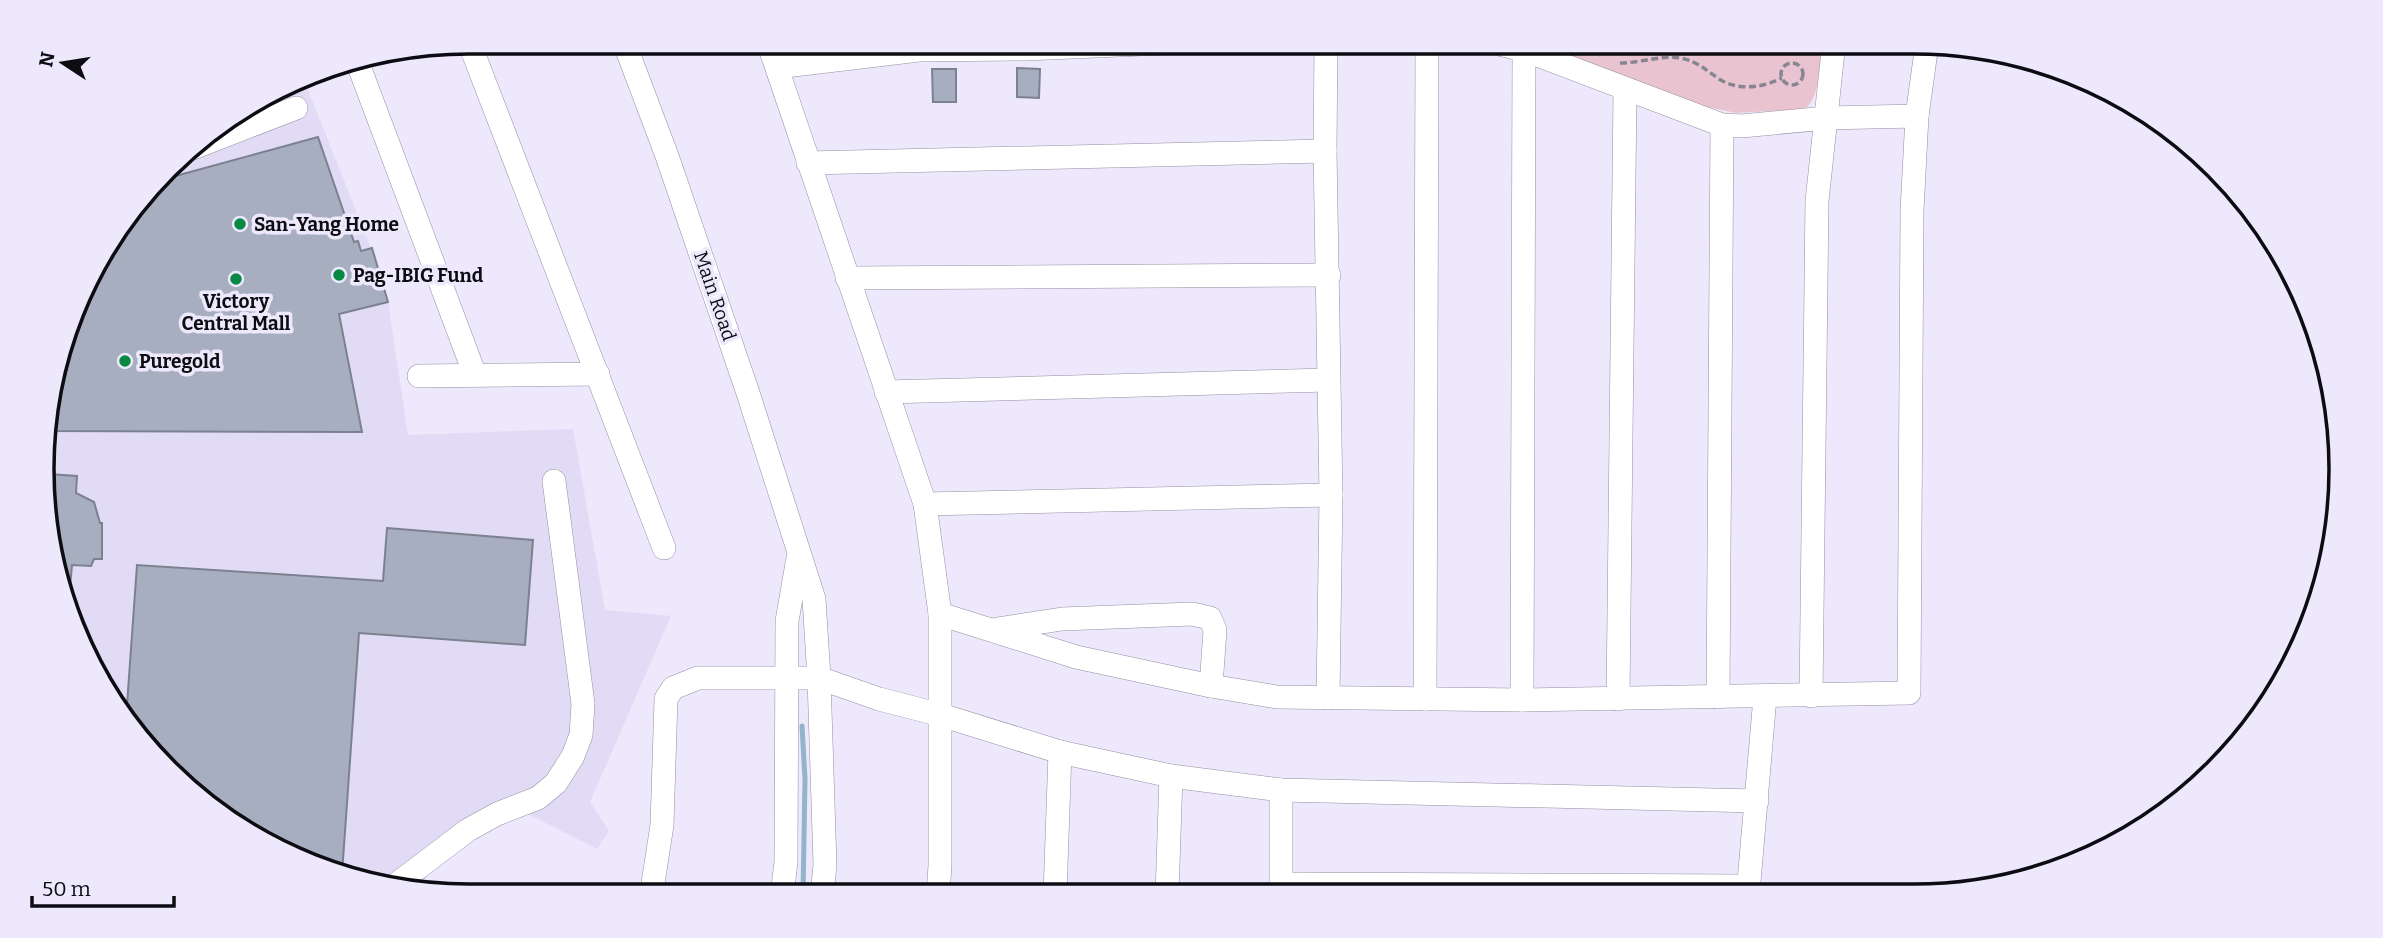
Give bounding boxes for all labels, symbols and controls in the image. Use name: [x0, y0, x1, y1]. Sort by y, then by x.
north arrow: [28, 28, 98, 98]
text: N: [34, 50, 60, 69]
place label: San-Yang Home: [254, 213, 399, 236]
marker: San-Yang Home: [232, 216, 248, 232]
street label: Main Road: [689, 248, 741, 344]
place label: Pag-IBIG Fund: [353, 264, 484, 287]
marker: Pag-IBIG Fund: [331, 267, 347, 283]
marker: Victory Central Mall: [228, 271, 244, 287]
place label: Victory Central Mall: [182, 290, 291, 335]
place label: Puregold: [139, 350, 221, 373]
marker: Puregold: [117, 353, 133, 369]
scale bar: [32, 864, 173, 908]
text: 50 m: [42, 876, 91, 902]

